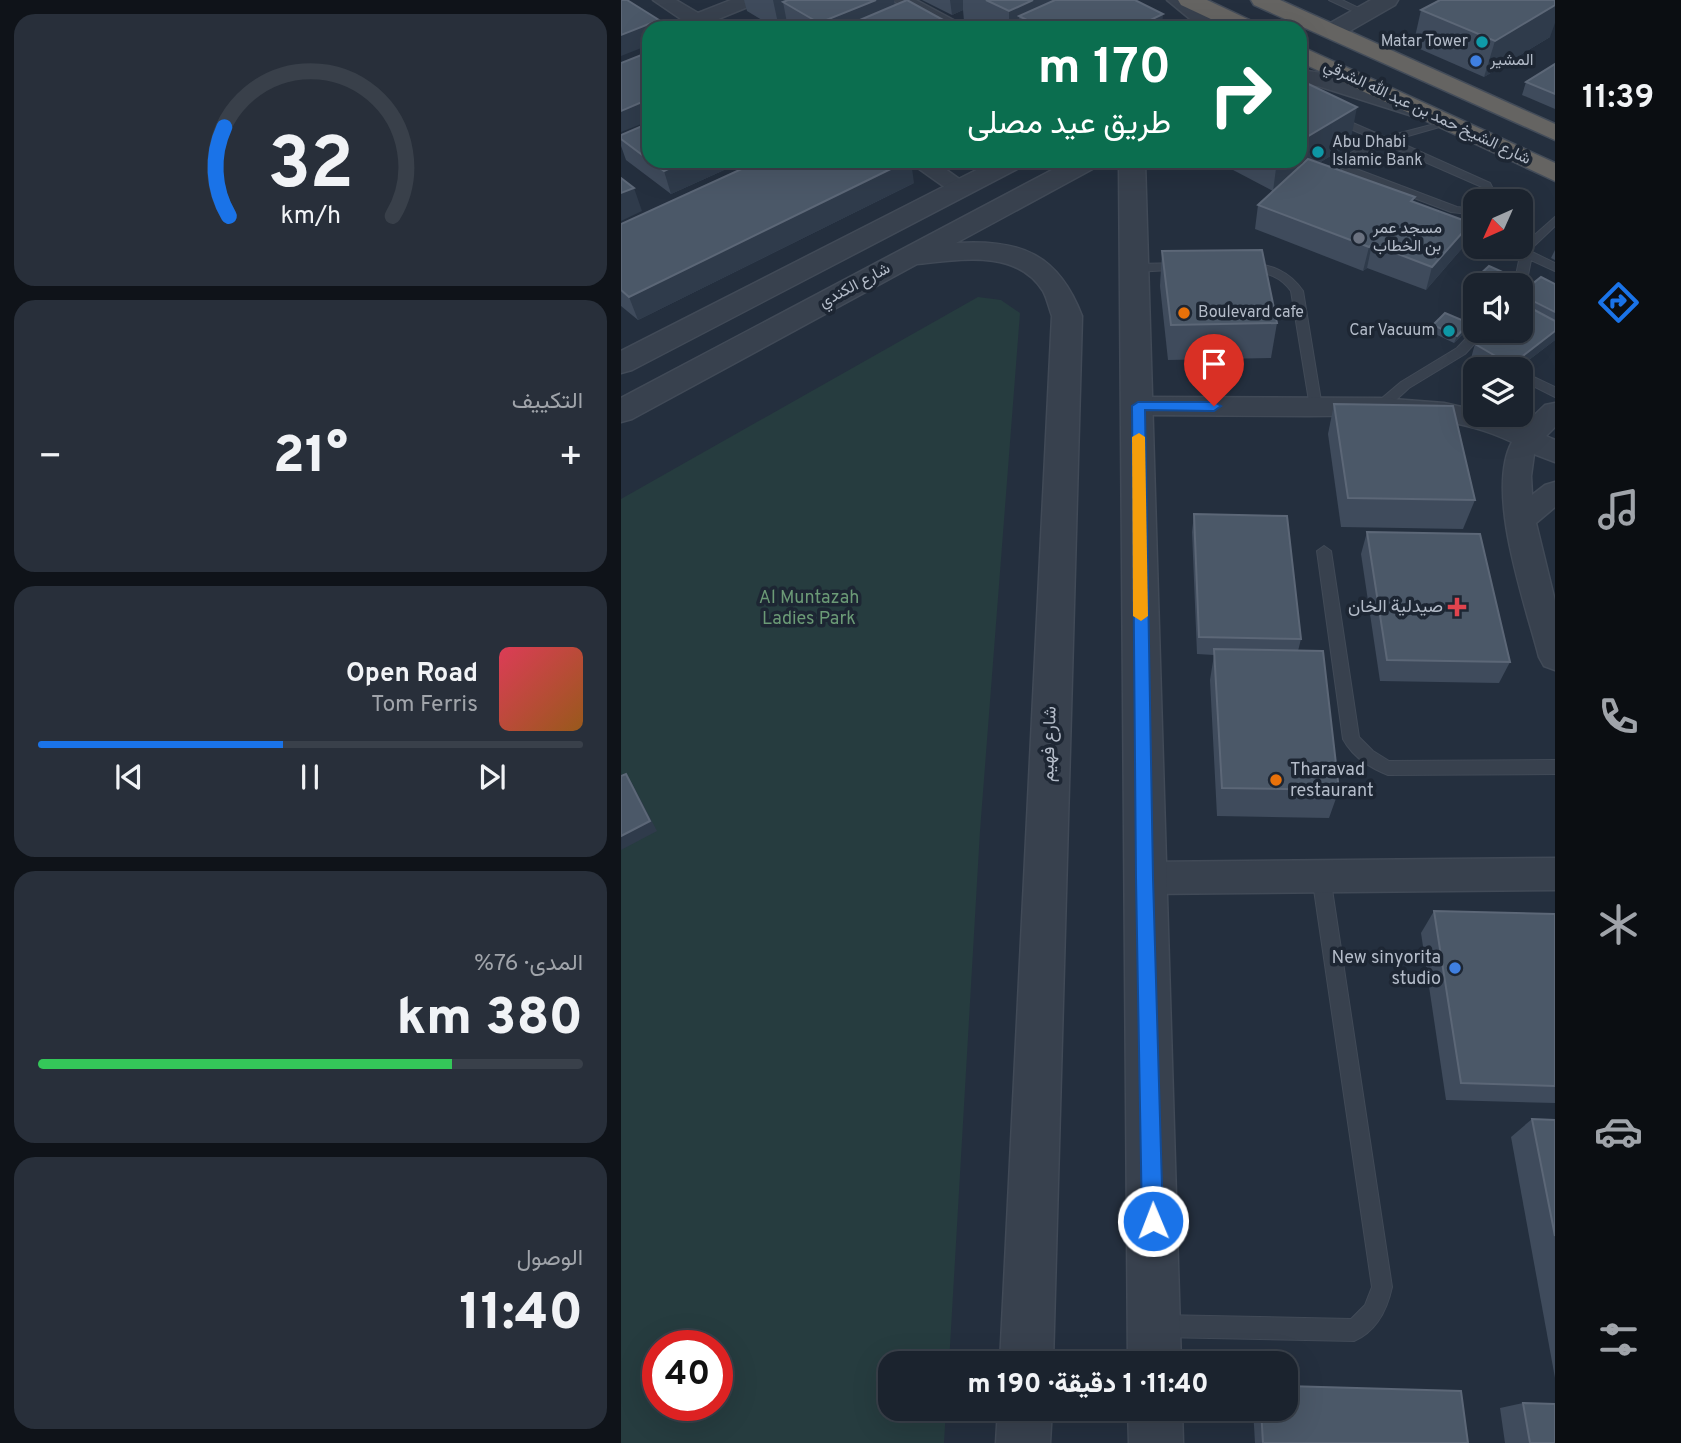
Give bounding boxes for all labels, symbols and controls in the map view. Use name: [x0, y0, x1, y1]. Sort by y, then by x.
place label: Matar Tower: [1381, 32, 1468, 52]
marker: Matar Tower: [1474, 34, 1490, 50]
text: 170 m: [1038, 39, 1171, 101]
icon: right: [1195, 49, 1286, 140]
place label: المشير: [1489, 51, 1534, 71]
marker: المشير: [1468, 53, 1484, 69]
street label: شارع الشيخ حمد بن عبد الله الشرقي: [1319, 55, 1534, 172]
text: 11:39: [1582, 79, 1654, 119]
text: طريق عيد مصلى: [967, 105, 1171, 145]
text: 32: [267, 122, 354, 214]
place label: Abu Dhabi Islamic Bank: [1332, 133, 1423, 171]
marker: Abu Dhabi Islamic Bank: [1310, 144, 1326, 160]
north arrow: [1463, 189, 1533, 259]
map controls: [1463, 189, 1533, 427]
text: km/h: [280, 201, 341, 233]
place label: مسجد عمر بن الخطاب: [1372, 219, 1442, 257]
marker: مسجد عمر بن الخطاب: [1351, 230, 1367, 246]
street label: شارع الكندي: [816, 259, 895, 315]
button: sound: [1463, 273, 1533, 343]
icon: directions: [1594, 278, 1643, 327]
place label: Boulevard cafe: [1198, 303, 1304, 323]
marker: Boulevard cafe: [1176, 305, 1192, 321]
place label: Car Vacuum: [1349, 321, 1435, 341]
marker: Car Vacuum: [1441, 323, 1457, 339]
pin: [1184, 334, 1244, 406]
icon: arrive: [1195, 345, 1233, 383]
button: layers: [1463, 357, 1533, 427]
text: التكييف: [512, 388, 583, 417]
text: 21°: [273, 425, 348, 491]
text: −: [38, 434, 63, 483]
text: +: [558, 434, 583, 483]
icon: music: [1594, 485, 1643, 534]
park label: Al Muntazah Ladies Park: [759, 587, 859, 631]
place label: صيدلية الخان: [1348, 596, 1443, 619]
marker: صيدلية الخان: [1449, 599, 1465, 615]
text: Open Road: [346, 658, 478, 691]
text: Tom Ferris: [371, 691, 478, 720]
icon: phone: [1594, 692, 1643, 741]
street label: شارع فهيم: [1037, 706, 1063, 782]
icon: previous: [110, 758, 148, 796]
icon: pause: [291, 758, 329, 796]
icon: next: [473, 758, 511, 796]
place label: Tharavad restaurant: [1290, 759, 1374, 803]
marker: Tharavad restaurant: [1268, 772, 1284, 788]
icon: climate: [1594, 900, 1643, 949]
place label: New sinyorita studio: [1332, 947, 1441, 991]
text: المدى · 76%: [474, 950, 583, 979]
marker: New sinyorita studio: [1447, 960, 1463, 976]
text: 380 km: [396, 987, 583, 1053]
icon: car: [1594, 1107, 1643, 1156]
position arrow: [1116, 1184, 1190, 1258]
text: الوصول: [517, 1245, 583, 1274]
text: 11:40: [459, 1282, 583, 1348]
icon: filters: [1594, 1315, 1643, 1364]
speed limit sign: 40: [642, 1330, 733, 1421]
text: 11:40 · 1 دقيقة · 190 m: [967, 1369, 1209, 1402]

